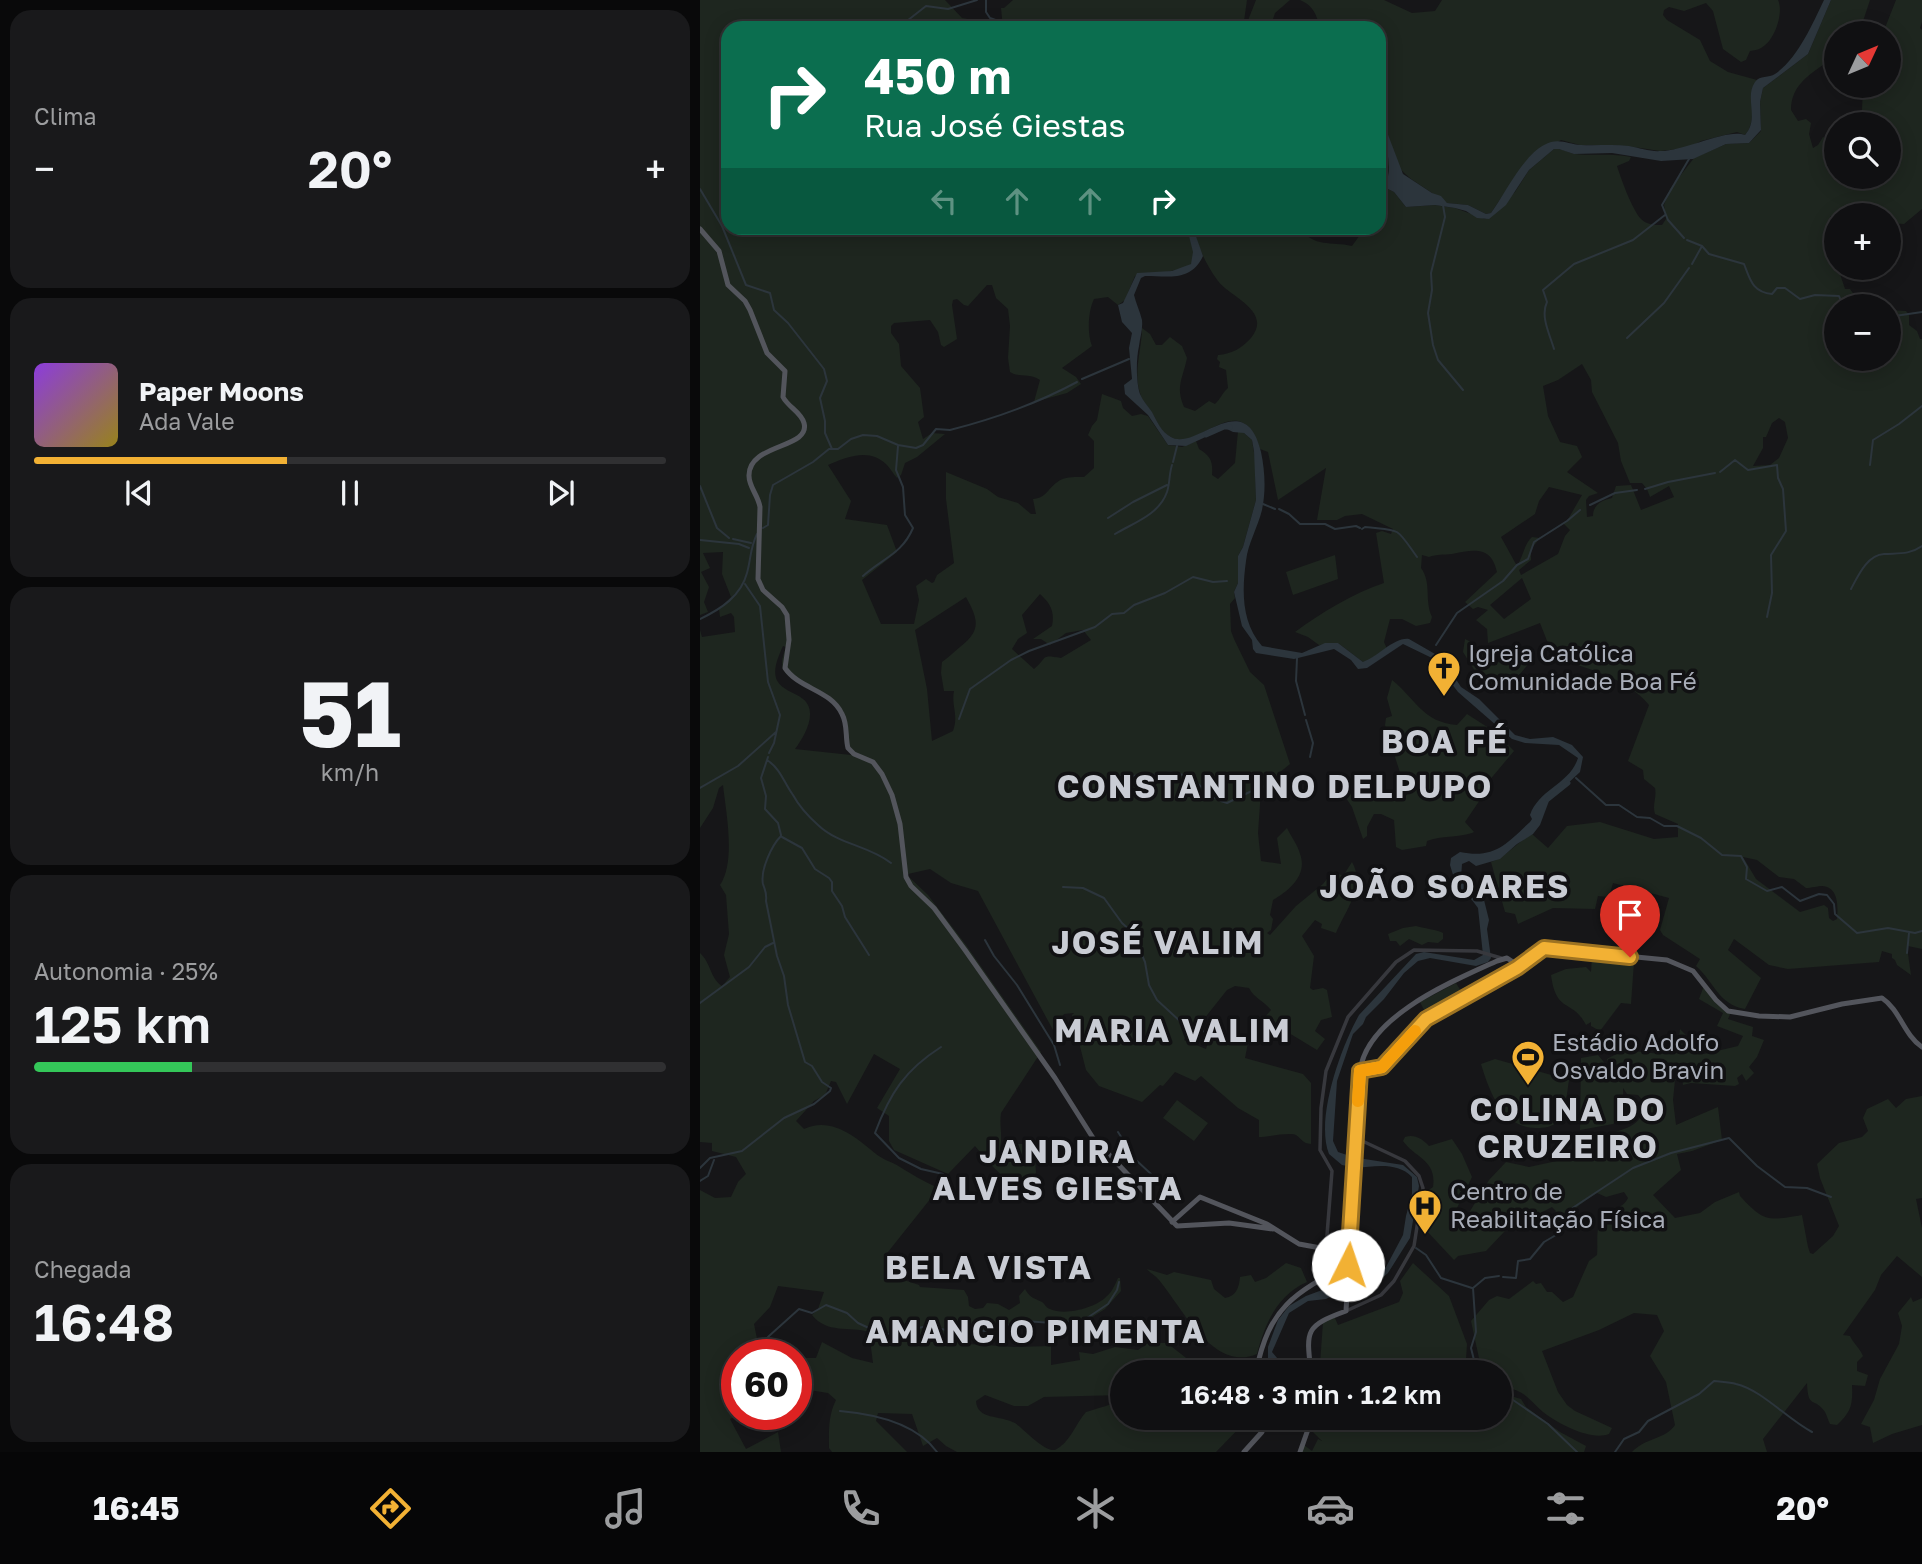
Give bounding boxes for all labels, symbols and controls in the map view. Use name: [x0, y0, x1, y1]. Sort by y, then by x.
north arrow: [1824, 21, 1900, 98]
map controls: [1824, 21, 1901, 371]
text: 450 m: [864, 46, 1012, 105]
icon: right: [749, 49, 840, 140]
text: Clima: [34, 102, 97, 130]
text: Rua José Giestas: [864, 106, 1126, 144]
button: search: [1824, 112, 1901, 189]
text: 20°: [308, 137, 392, 199]
text: −: [34, 146, 55, 191]
text: +: [645, 146, 666, 191]
icon: left: [925, 182, 963, 220]
icon: ahead: [998, 182, 1036, 220]
icon: ahead: [1071, 182, 1109, 220]
icon: right: [1144, 182, 1182, 220]
button: +: [1824, 203, 1901, 280]
button: −: [1824, 294, 1901, 371]
text: Paper Moons: [139, 376, 304, 407]
text: Ada Vale: [139, 407, 235, 435]
icon: previous: [120, 474, 158, 512]
icon: pause: [331, 474, 369, 512]
icon: next: [542, 474, 580, 512]
place label: Igreja Católica Comunidade Boa Fé: [1468, 638, 1697, 695]
church icon: Igreja Católica Comunidade Boa Fé: [1425, 649, 1463, 698]
text: 51: [299, 658, 401, 767]
district label: BOA FÉ: [1381, 722, 1509, 760]
text: km/h: [321, 758, 379, 786]
district label: CONSTANTINO DELPUPO: [1057, 767, 1493, 805]
district label: JOÃO SOARES: [1320, 867, 1570, 905]
pin: [1600, 885, 1660, 957]
icon: arrive: [1611, 896, 1649, 934]
district label: JOSÉ VALIM: [1052, 923, 1264, 961]
text: Autonomia · 25%: [34, 957, 218, 985]
text: 125 km: [34, 992, 211, 1054]
district label: MARIA VALIM: [1054, 1011, 1292, 1049]
place label: Estádio Adolfo Osvaldo Bravin: [1552, 1027, 1724, 1084]
sports icon: Estádio Adolfo Osvaldo Bravin: [1509, 1038, 1547, 1087]
district label: COLINA DO CRUZEIRO: [1469, 1090, 1667, 1165]
district label: JANDIRA ALVES GIESTA: [933, 1132, 1184, 1207]
place label: Centro de Reabilitação Física: [1450, 1176, 1666, 1233]
hospital icon: Centro de Reabilitação Física: [1406, 1187, 1444, 1236]
position arrow: [1311, 1228, 1385, 1302]
district label: BELA VISTA: [885, 1248, 1093, 1286]
text: Chegada: [34, 1255, 131, 1283]
text: 16:48: [34, 1290, 174, 1352]
district label: AMANCIO PIMENTA: [866, 1312, 1206, 1350]
speed limit sign: 60: [721, 1339, 812, 1430]
text: 16:48 · 3 min · 1.2 km: [1181, 1379, 1441, 1410]
icon: directions: [366, 1484, 415, 1533]
icon: music: [601, 1484, 650, 1533]
icon: phone: [836, 1484, 885, 1533]
icon: climate: [1071, 1484, 1120, 1533]
icon: car: [1306, 1484, 1355, 1533]
icon: filters: [1541, 1484, 1590, 1533]
text: 16:45: [93, 1489, 180, 1527]
text: 20°: [1776, 1489, 1829, 1527]

